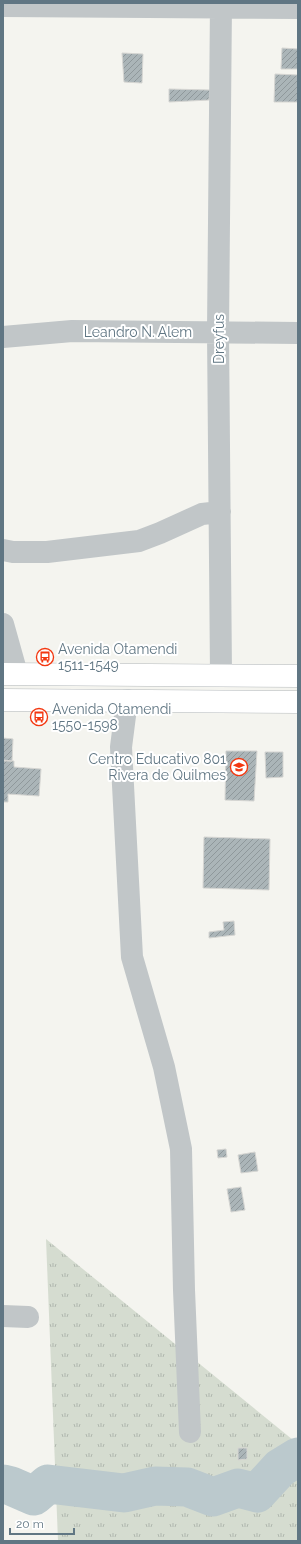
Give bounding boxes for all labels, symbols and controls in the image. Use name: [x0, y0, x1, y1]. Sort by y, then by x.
street label: Dreyfus: [211, 314, 227, 364]
street label: Leandro N. Alem: [84, 324, 192, 340]
place label: Avenida Otamendi 1511-1549: [58, 641, 177, 673]
bus stop icon: Avenida Otamendi 1511-1549: [35, 647, 55, 667]
place label: Avenida Otamendi 1550-1598: [52, 701, 171, 733]
bus stop icon: Avenida Otamendi 1550-1598: [29, 707, 49, 727]
place label: Centro Educativo 801 Rivera de Quilmes: [88, 751, 226, 783]
school or university icon: Centro Educativo 801 Rivera de Quilmes: [229, 757, 249, 777]
scale bar: [10, 1510, 74, 1536]
text: 20 m: [16, 1517, 44, 1531]

